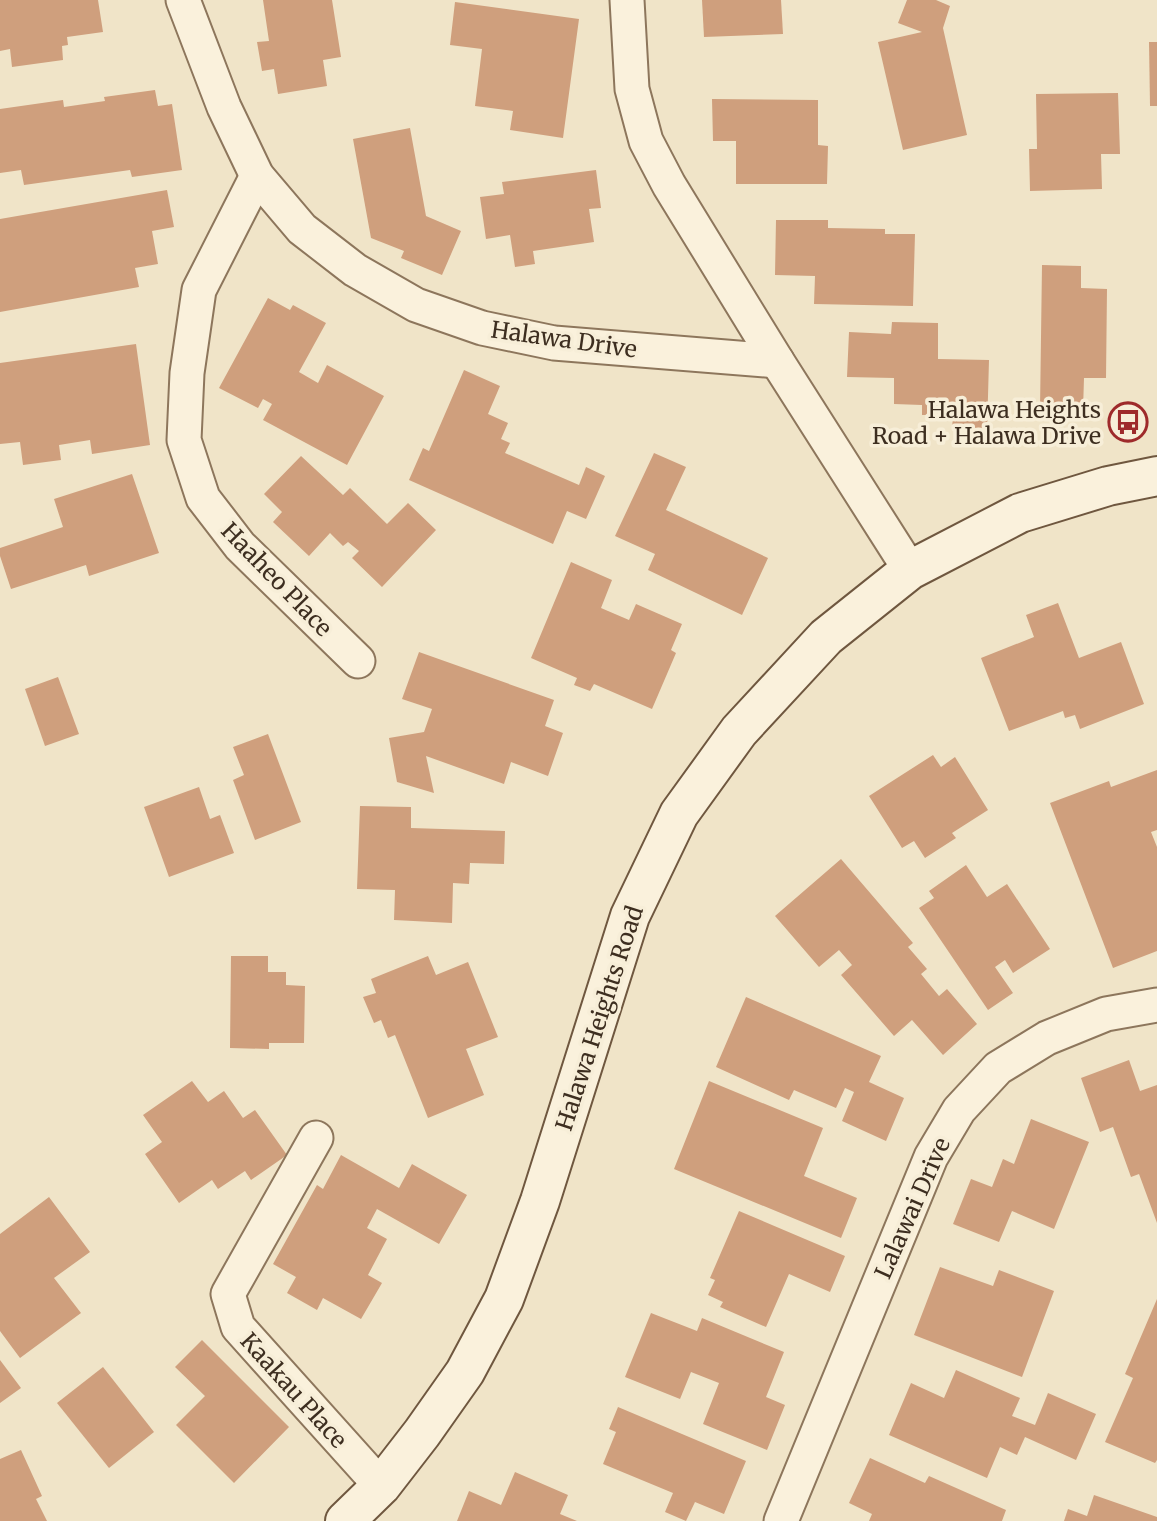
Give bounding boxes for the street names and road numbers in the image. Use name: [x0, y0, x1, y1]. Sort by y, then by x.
street label: Halawa Drive: [489, 314, 639, 364]
street label: Haaheo Place: [216, 516, 338, 642]
street label: Halawa Heights Road: [549, 902, 649, 1134]
street label: Lalawai Drive: [868, 1133, 956, 1283]
street label: Kaakau Place: [235, 1326, 353, 1454]

